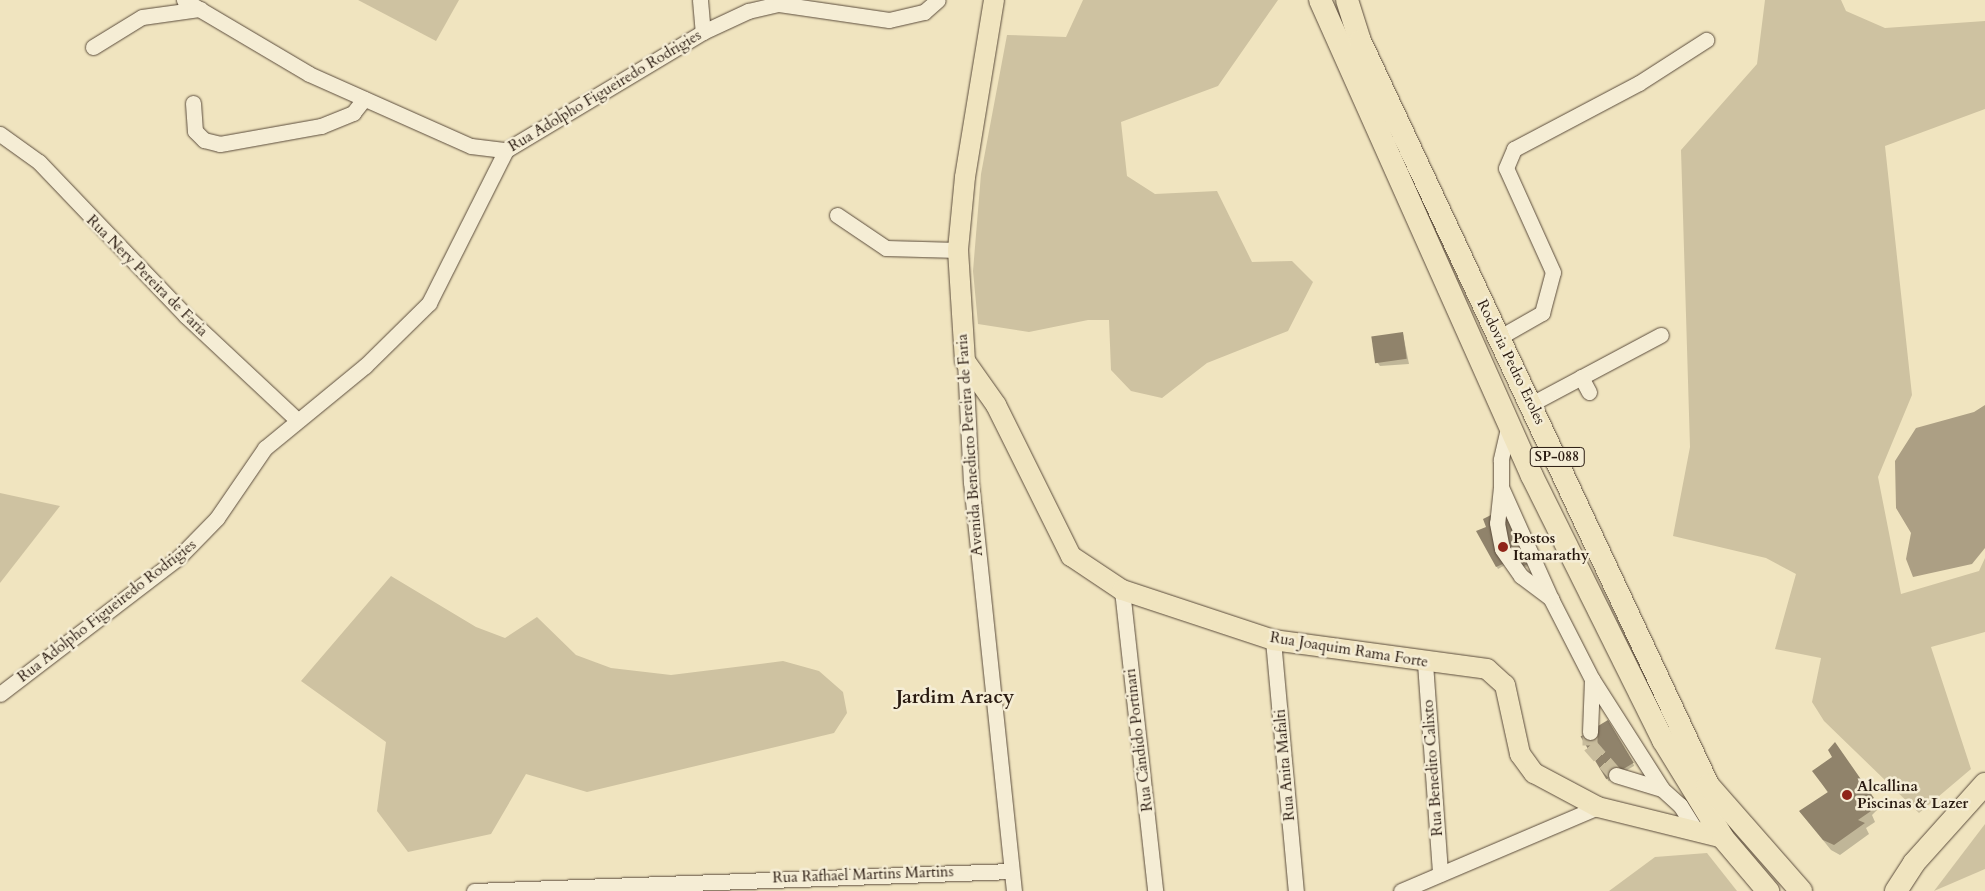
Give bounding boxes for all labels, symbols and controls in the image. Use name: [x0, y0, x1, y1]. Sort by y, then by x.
street label: Rua Adolpho Figueiredo Rodrigies: [505, 26, 705, 156]
street label: Rua Nery Pereira de Faria: [83, 212, 211, 340]
street label: Rodovia Pedro Eroles: [1473, 297, 1549, 427]
street label: Avenida Benedicto Pereira de Faria: [953, 333, 987, 557]
road number: SP-088: [1530, 446, 1584, 468]
place label: Postos Itamarathy: [1513, 529, 1589, 564]
street label: Rua Adolpho Figueiredo Rodrigies: [14, 536, 200, 686]
marker: Postos Itamarathy: [1497, 541, 1509, 553]
street label: Rua Joaquim Rama Forte: [1269, 629, 1429, 671]
street label: Rua Cândido Portinari: [1121, 667, 1157, 813]
district label: Jardim Aracy: [896, 684, 1014, 708]
street label: Rua Benedito Calixto: [1419, 699, 1447, 837]
street label: Rua Anita Mafalti: [1271, 708, 1299, 822]
place label: Alcallina Piscinas & Lazer: [1857, 777, 1968, 812]
marker: Alcallina Piscinas & Lazer: [1841, 789, 1853, 801]
street label: Rua Rafhael Martins Martins: [772, 863, 954, 887]

